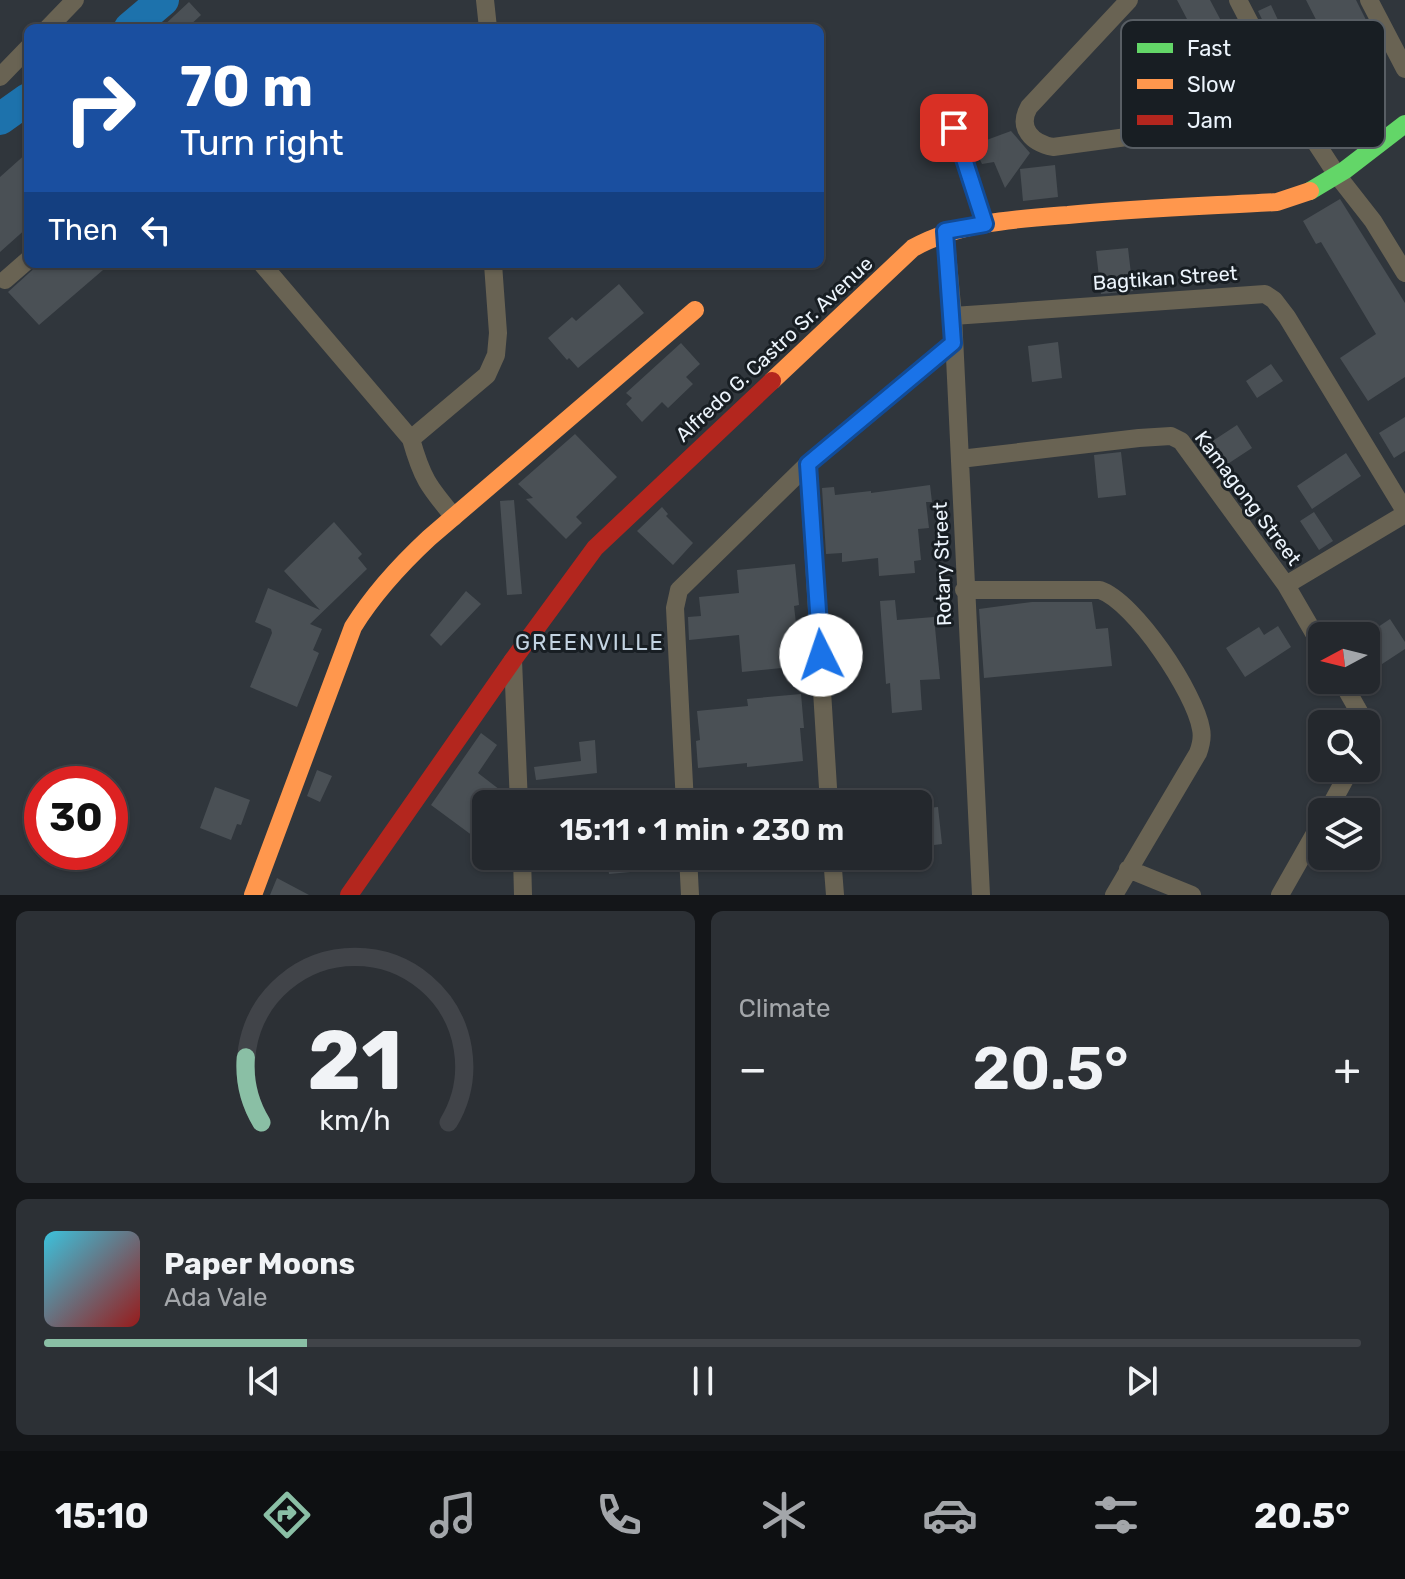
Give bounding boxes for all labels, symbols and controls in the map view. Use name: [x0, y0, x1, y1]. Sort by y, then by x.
legend: [1121, 20, 1385, 148]
text: Fast: [1187, 35, 1232, 62]
text: 70 m: [180, 54, 313, 120]
icon: right: [48, 56, 152, 160]
text: Slow: [1187, 71, 1236, 98]
pin: [920, 94, 988, 162]
icon: arrive: [932, 106, 976, 150]
text: Jam: [1187, 107, 1233, 134]
text: Turn right: [180, 121, 344, 164]
icon: left: [134, 208, 178, 252]
text: Then: [48, 212, 118, 248]
street label: Alfredo G. Castro Sr. Avenue: [670, 251, 878, 447]
street label: Bagtikan Street: [1092, 261, 1238, 295]
street label: Kamagong Street: [1190, 426, 1306, 570]
street label: Rotary Street: [928, 501, 956, 626]
position arrow: [779, 613, 863, 697]
north arrow: [1308, 622, 1380, 694]
map controls: [1308, 622, 1380, 870]
district label: GREENVILLE: [515, 629, 665, 656]
button: search: [1308, 710, 1380, 782]
speed limit sign: 30: [24, 766, 128, 870]
button: layers: [1308, 798, 1380, 870]
text: 15:11 · 1 min · 230 m: [560, 812, 844, 848]
text: Climate: [739, 993, 831, 1024]
text: 21: [308, 1011, 403, 1110]
text: 20.5°: [972, 1033, 1129, 1104]
text: −: [739, 1043, 767, 1095]
text: +: [1334, 1043, 1361, 1095]
text: km/h: [320, 1103, 391, 1137]
text: Paper Moons: [164, 1246, 355, 1282]
text: Ada Vale: [164, 1282, 268, 1313]
icon: previous: [242, 1359, 286, 1403]
icon: pause: [681, 1359, 725, 1403]
icon: next: [1120, 1359, 1164, 1403]
icon: directions: [259, 1487, 315, 1543]
icon: music: [425, 1487, 481, 1543]
icon: phone: [591, 1487, 647, 1543]
icon: climate: [756, 1487, 812, 1543]
icon: car: [922, 1487, 978, 1543]
icon: filters: [1088, 1487, 1144, 1543]
text: 15:10: [55, 1494, 149, 1537]
text: 20.5°: [1254, 1494, 1350, 1537]

